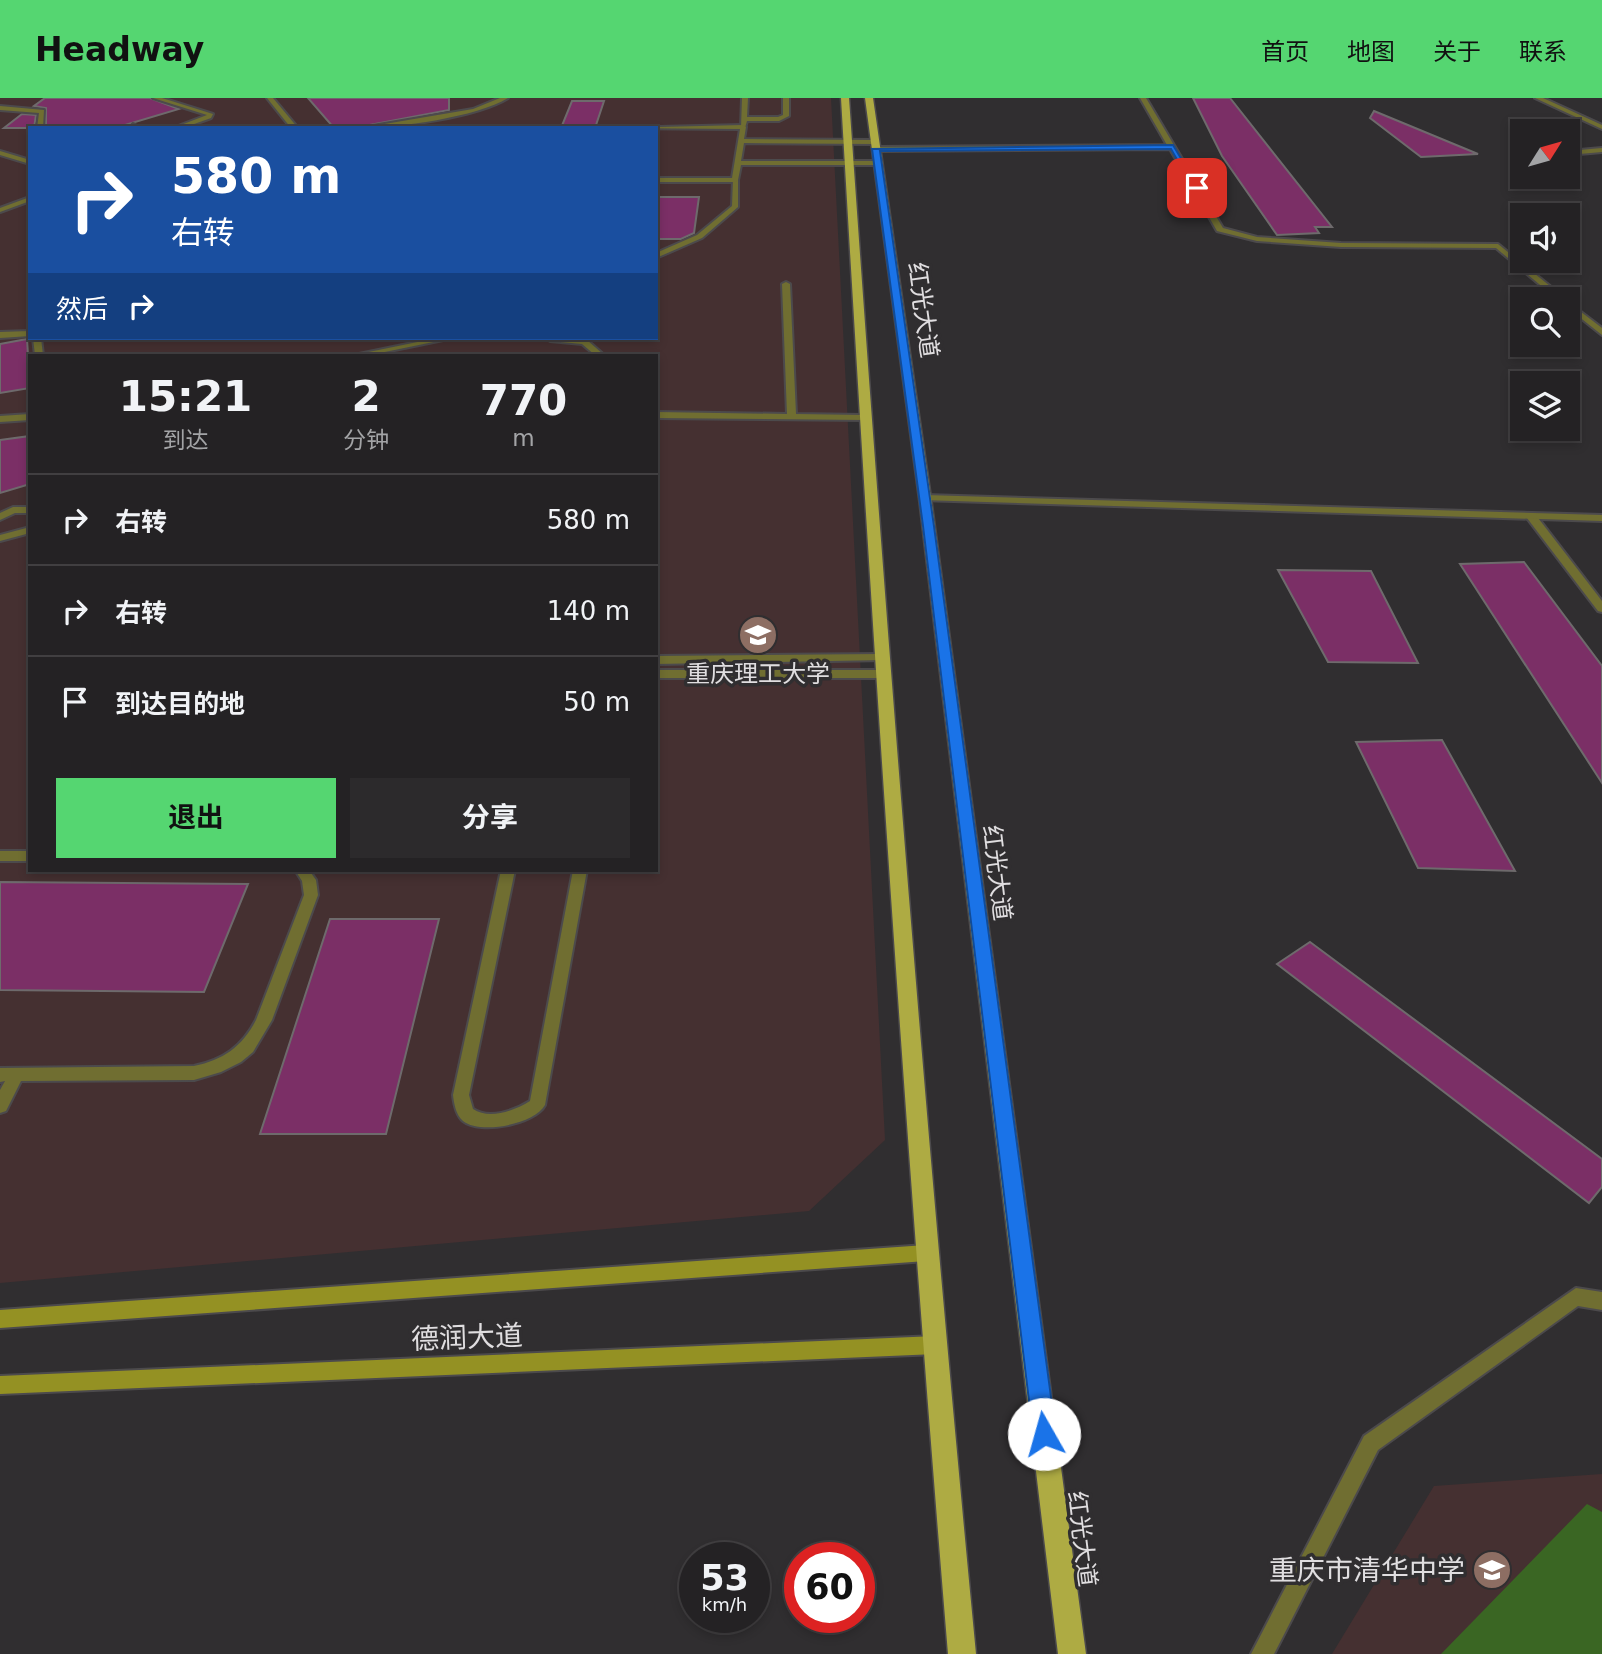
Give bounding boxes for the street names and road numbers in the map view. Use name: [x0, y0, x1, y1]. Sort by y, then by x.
street label: 红光大道: [902, 261, 944, 359]
street label: 红光大道: [977, 824, 1017, 922]
street label: 德润大道: [410, 1319, 524, 1356]
street label: 红光大道: [1062, 1490, 1102, 1588]

